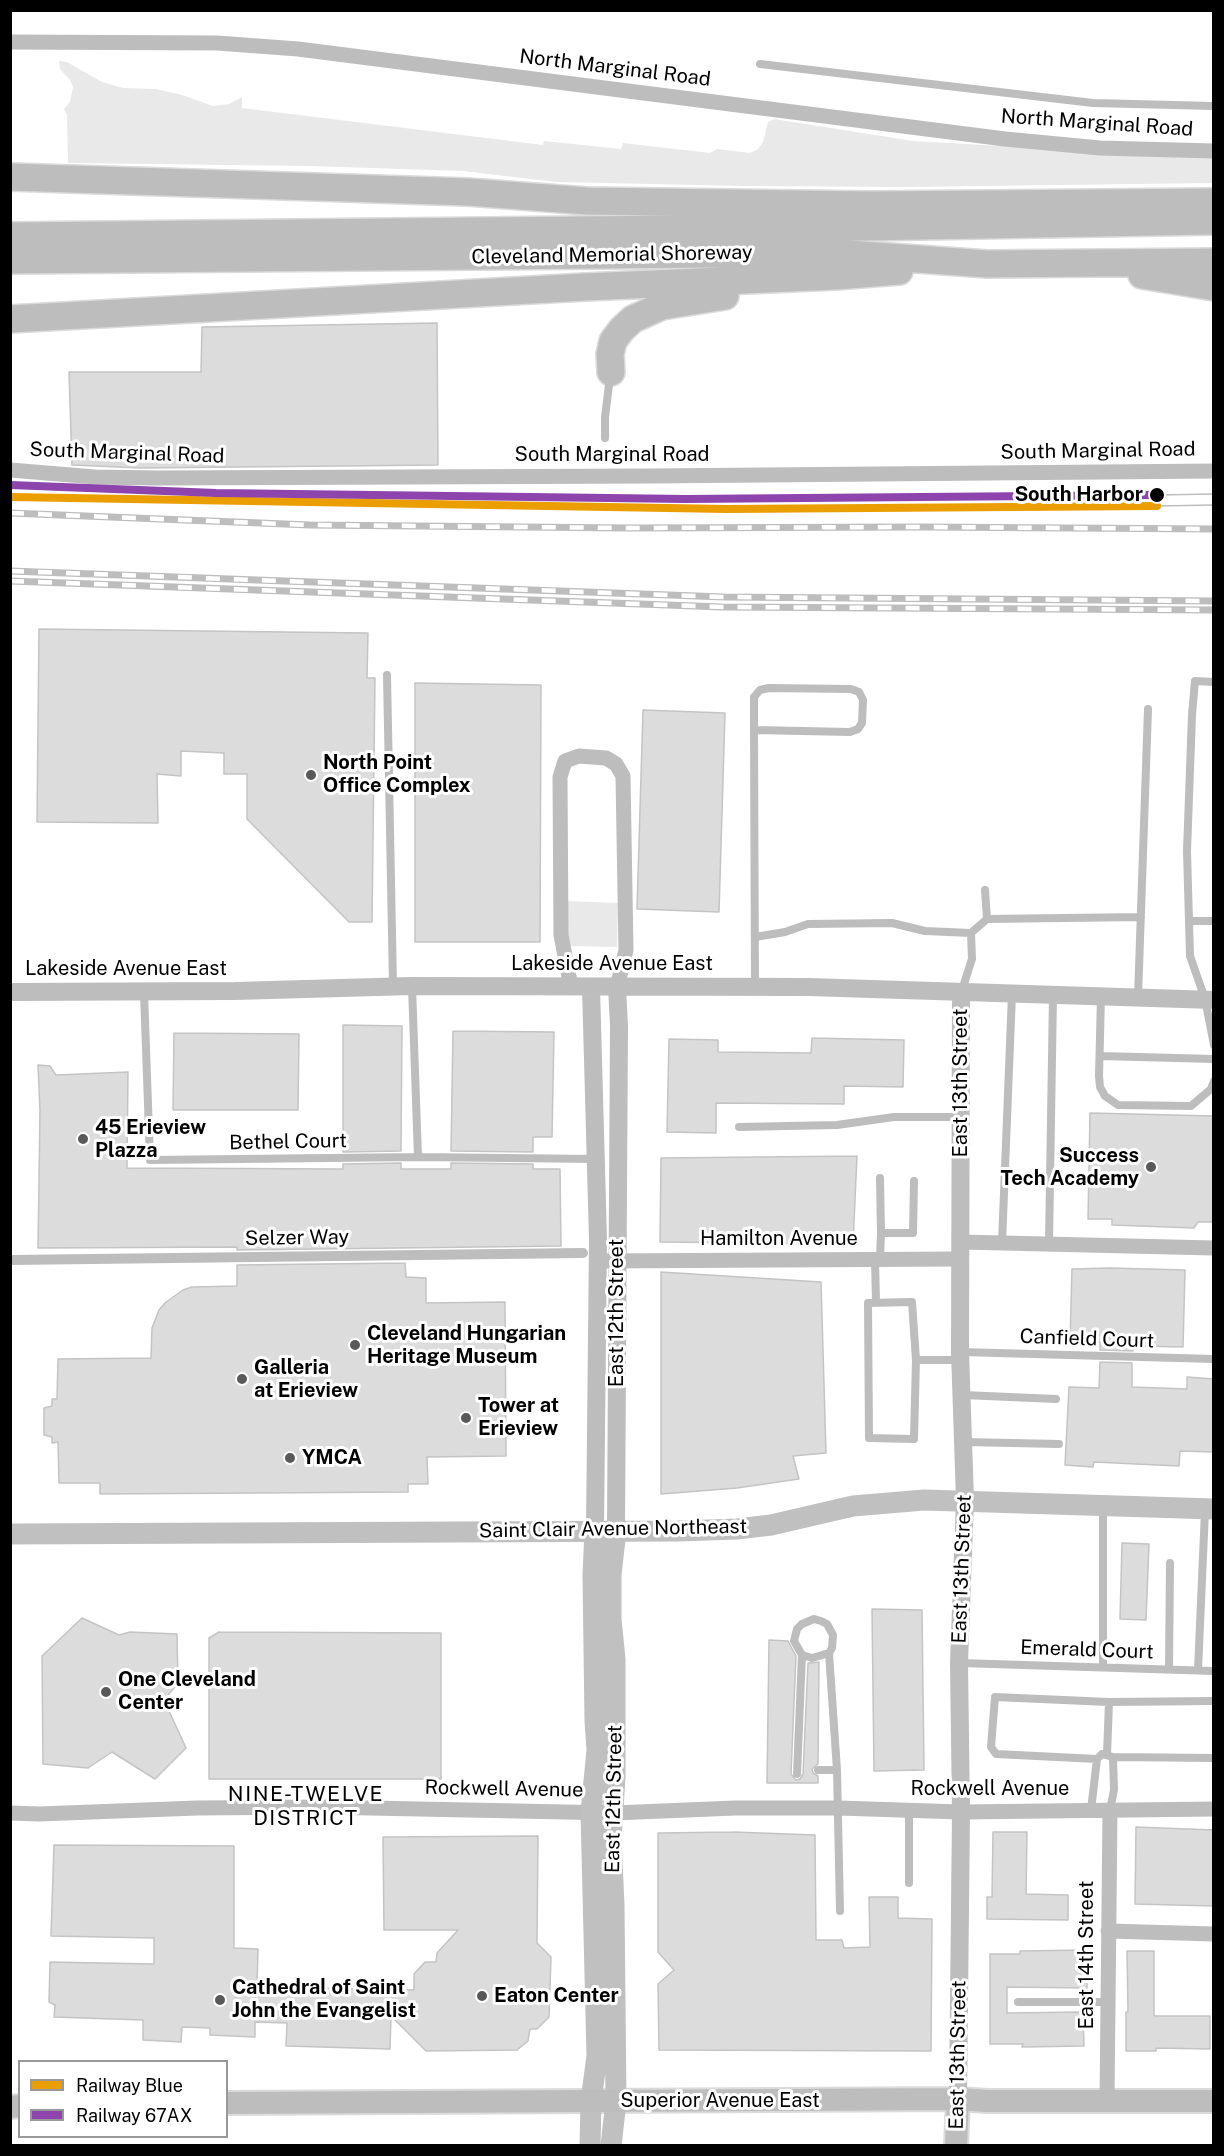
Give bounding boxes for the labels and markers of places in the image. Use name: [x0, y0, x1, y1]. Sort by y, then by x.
place label: South Harbor: [1014, 483, 1143, 507]
marker: South Harbor: [1148, 486, 1166, 504]
place label: North Point Office Complex: [323, 751, 471, 798]
marker: North Point Office Complex: [304, 768, 318, 782]
place label: 45 Erieview Plazza: [95, 1116, 206, 1163]
marker: 45 Erieview Plazza: [76, 1132, 90, 1146]
place label: Success Tech Academy: [1001, 1144, 1139, 1191]
marker: Success Tech Academy: [1144, 1160, 1158, 1174]
place label: Cleveland Hungarian Heritage Museum: [367, 1322, 566, 1369]
marker: Cleveland Hungarian Heritage Museum: [348, 1338, 362, 1352]
place label: Galleria at Erieview: [254, 1356, 358, 1403]
marker: Galleria at Erieview: [235, 1372, 249, 1386]
place label: Tower at Erieview: [478, 1394, 559, 1441]
marker: Tower at Erieview: [459, 1411, 473, 1425]
place label: YMCA: [302, 1446, 362, 1470]
marker: YMCA: [283, 1451, 297, 1465]
place label: One Cleveland Center: [118, 1668, 256, 1715]
marker: One Cleveland Center: [99, 1685, 113, 1699]
place label: Cathedral of Saint John the Evangelist: [232, 1976, 416, 2023]
place label: Eaton Center: [494, 1984, 619, 2008]
marker: Eaton Center: [475, 1989, 489, 2003]
marker: Cathedral of Saint John the Evangelist: [213, 1993, 227, 2007]

